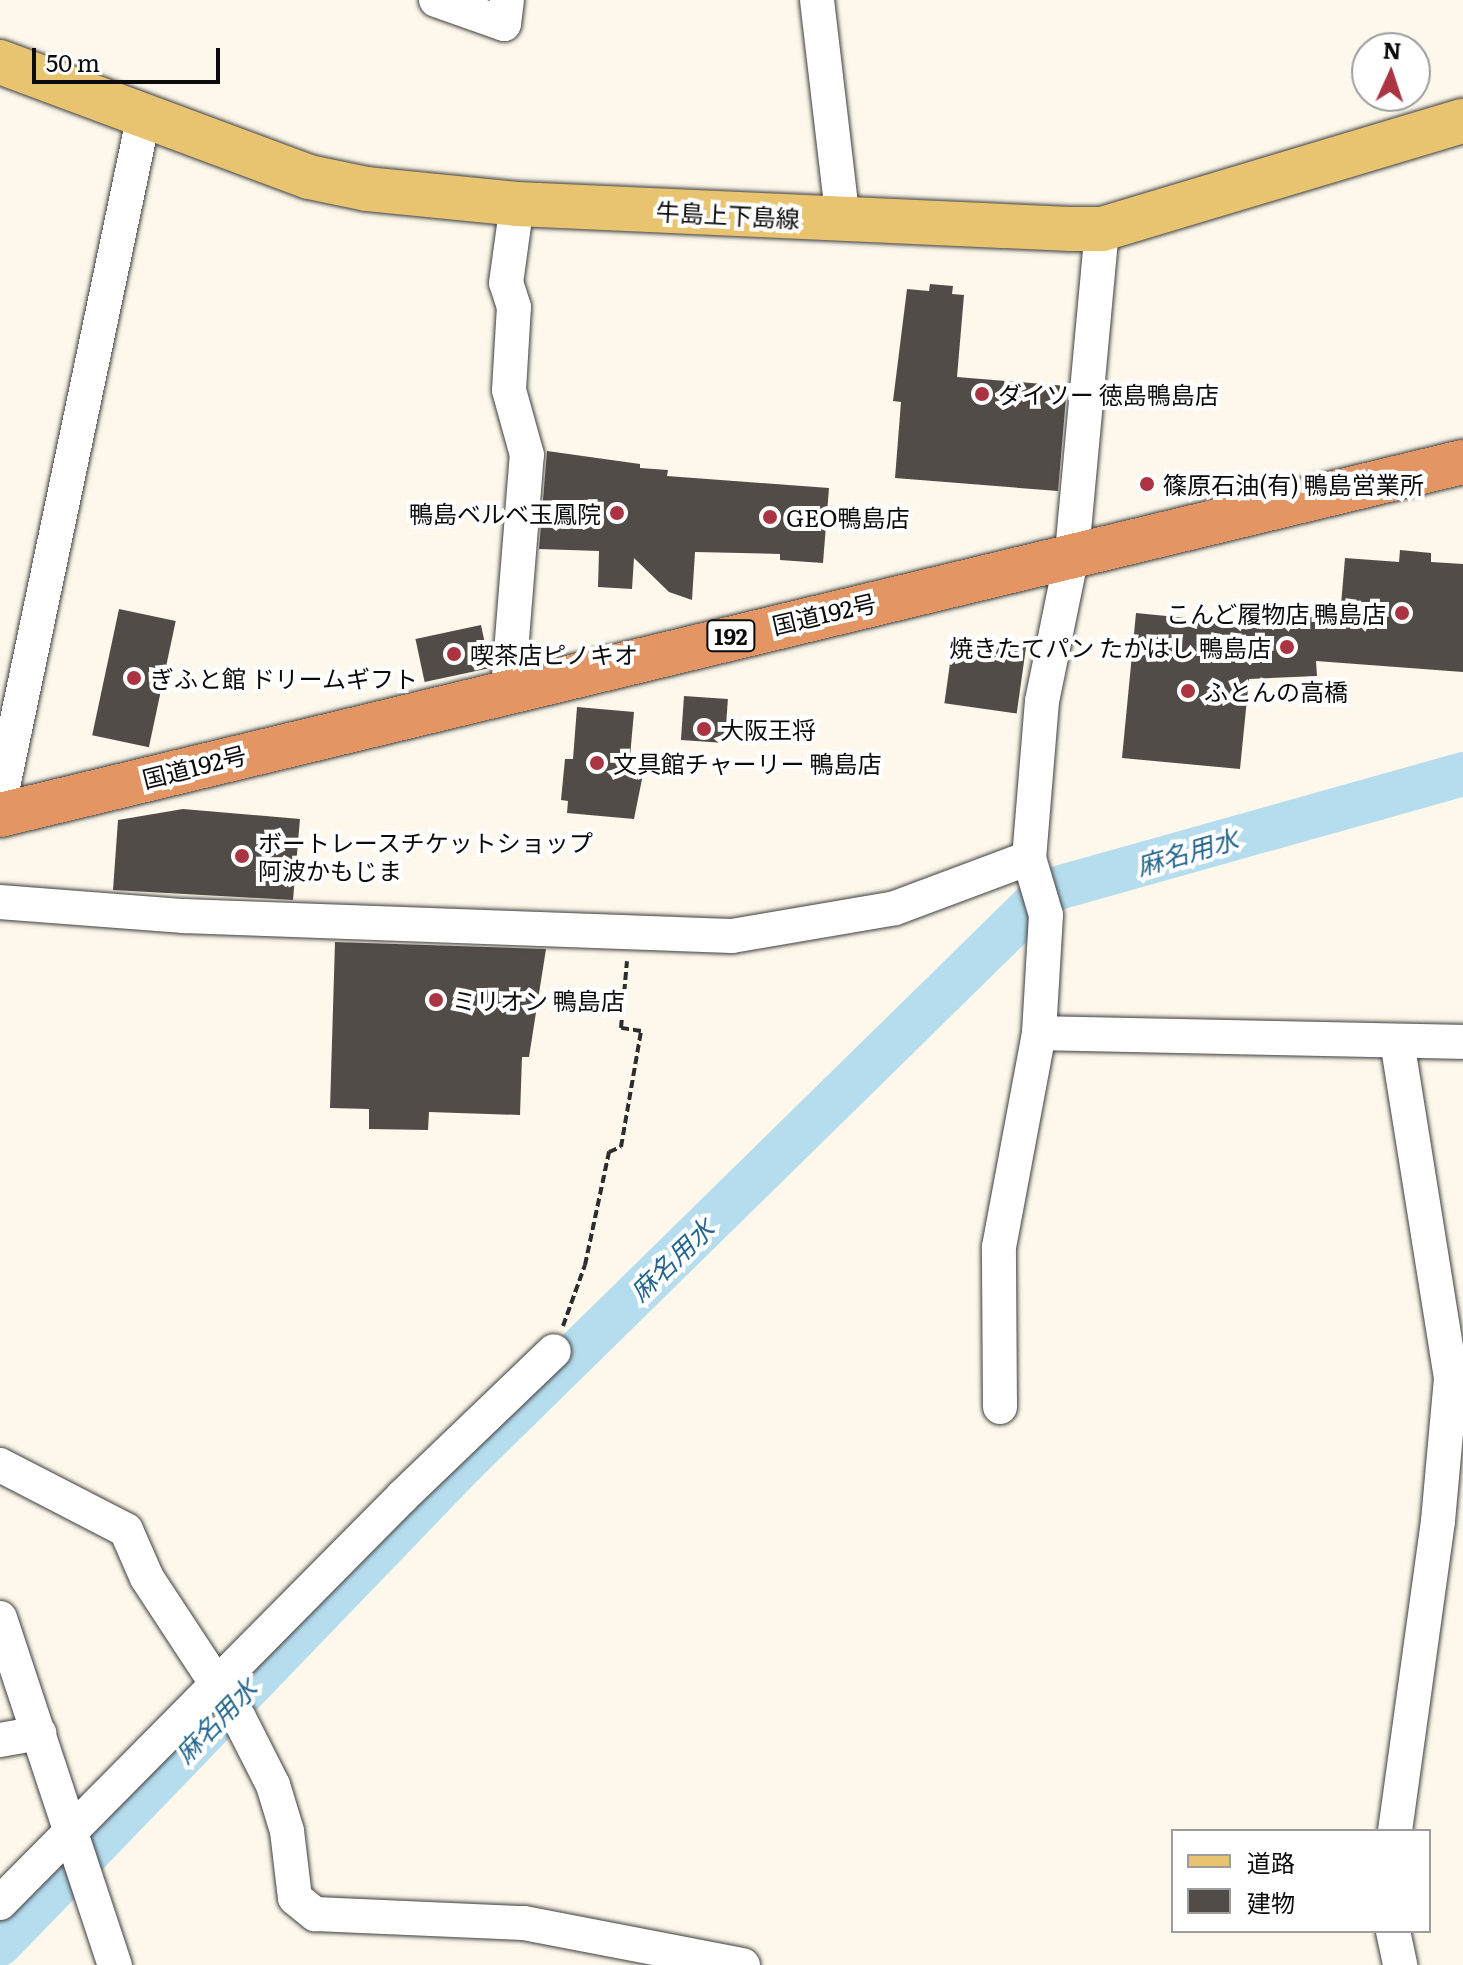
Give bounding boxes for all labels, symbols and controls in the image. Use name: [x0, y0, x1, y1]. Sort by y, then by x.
scale bar: [36, 32, 224, 82]
north arrow: [1351, 32, 1431, 112]
text: N: [1382, 33, 1402, 66]
text: 50 m: [46, 44, 100, 79]
street label: 牛島上下島線: [655, 196, 801, 232]
place label: ダイソー 徳島鴨島店: [998, 380, 1219, 408]
marker: ダイソー 徳島鴨島店: [973, 385, 991, 403]
place label: 篠原石油(有) 鴨島営業所: [1163, 470, 1424, 498]
marker: 篠原石油(有) 鴨島営業所: [1138, 475, 1156, 493]
place label: 鴨島ベルベ玉鳳院: [409, 499, 601, 527]
place label: GEO鴨島店: [786, 503, 910, 531]
marker: 鴨島ベルベ玉鳳院: [608, 504, 626, 522]
marker: GEO鴨島店: [761, 508, 779, 526]
street label: 国道192号: [769, 587, 879, 639]
place label: こんど履物店 鴨島店: [1165, 599, 1386, 627]
marker: こんど履物店 鴨島店: [1393, 604, 1411, 622]
road number: 192: [705, 618, 757, 654]
place label: 焼きたてパン たかはし 鴨島店: [949, 633, 1271, 661]
marker: 焼きたてパン たかはし 鴨島店: [1278, 638, 1296, 656]
place label: 喫茶店ピノキオ: [470, 640, 638, 668]
marker: 喫茶店ピノキオ: [445, 645, 463, 663]
place label: ぎふと館 ドリームギフト: [150, 664, 419, 692]
marker: ぎふと館 ドリームギフト: [125, 669, 143, 687]
place label: ふとんの高橋: [1204, 677, 1348, 705]
marker: ふとんの高橋: [1179, 682, 1197, 700]
place label: 大阪王将: [720, 715, 816, 743]
marker: 大阪王将: [695, 720, 713, 738]
street label: 国道192号: [139, 739, 249, 793]
place label: 文具館チャーリー 鴨島店: [613, 749, 882, 777]
marker: 文具館チャーリー 鴨島店: [588, 754, 606, 772]
water label: 麻名用水: [1133, 822, 1241, 880]
place label: ボートレースチケットショップ 阿波かもじま: [258, 828, 594, 884]
marker: ボートレースチケットショップ 阿波かもじま: [233, 847, 251, 865]
place label: ミリオン 鴨島店: [452, 986, 625, 1014]
marker: ミリオン 鴨島店: [427, 991, 445, 1009]
water label: 麻名用水: [623, 1212, 719, 1306]
water label: 麻名用水: [168, 1672, 262, 1768]
legend: [1171, 1829, 1431, 1933]
text: 道路: [1247, 1844, 1295, 1879]
text: 建物: [1247, 1884, 1295, 1919]

